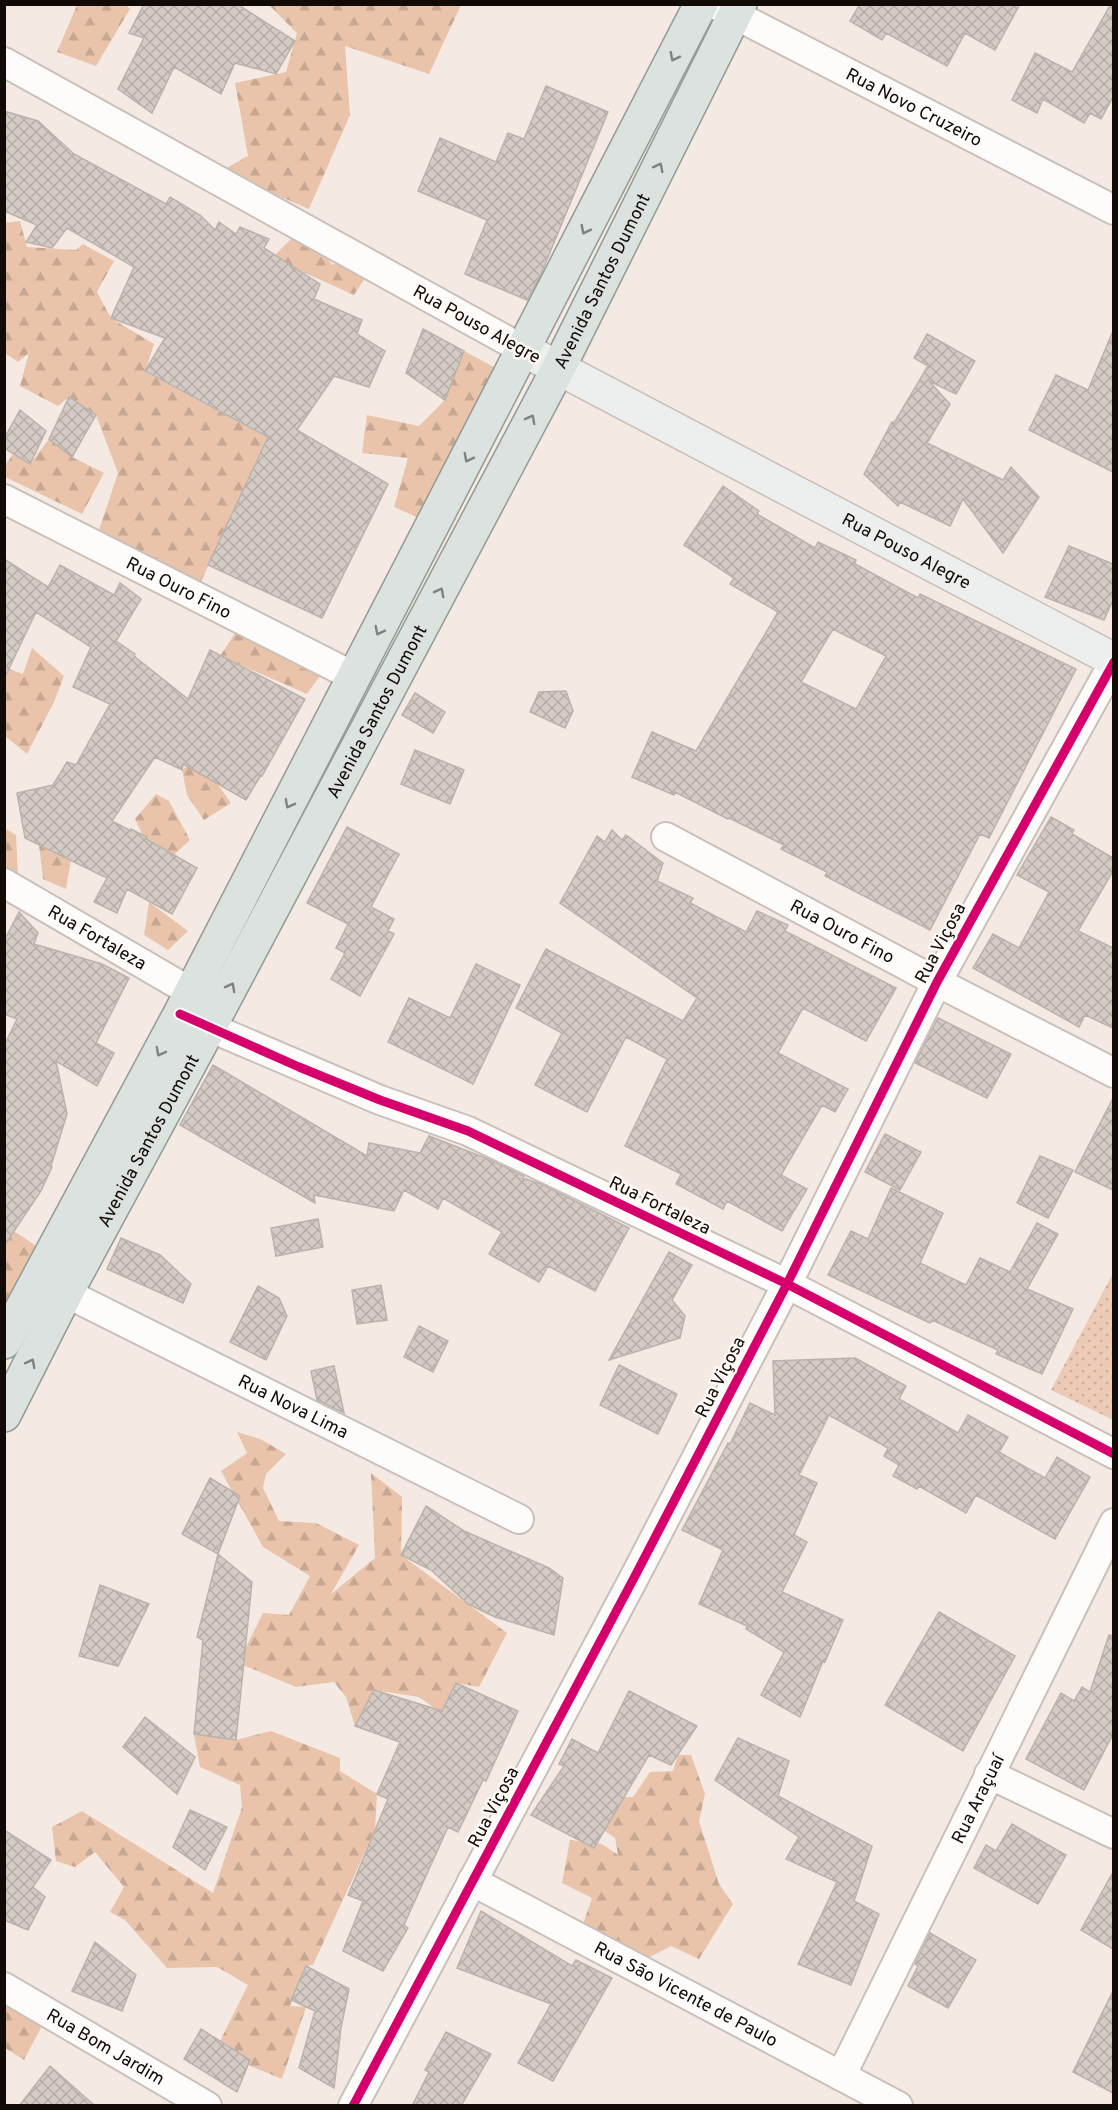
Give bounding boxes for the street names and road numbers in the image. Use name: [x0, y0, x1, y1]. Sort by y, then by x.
street label: Rua Novo Cruzeiro: [841, 64, 985, 153]
street label: Avenida Santos Dumont: [550, 190, 657, 373]
street label: Rua Pouso Alegre: [408, 281, 544, 370]
street label: Rua Pouso Alegre: [837, 509, 974, 596]
street label: Rua Ouro Fino: [122, 553, 235, 625]
street label: Avenida Santos Dumont: [323, 622, 433, 803]
street label: Rua Ouro Fino: [785, 895, 898, 970]
street label: Rua Viçosa: [911, 899, 972, 988]
street label: Rua Fortaleza: [43, 901, 150, 976]
street label: Avenida Santos Dumont: [94, 1051, 206, 1232]
street label: Rua Fortaleza: [605, 1172, 714, 1241]
street label: Rua Viçosa: [691, 1333, 752, 1422]
street label: Rua Nova Lima: [234, 1371, 352, 1445]
street label: Rua Araçuaí: [947, 1750, 1011, 1848]
street label: Rua Viçosa: [464, 1763, 525, 1852]
street label: Rua São Vicente de Paulo: [589, 1937, 781, 2053]
street label: Rua Bom Jardim: [42, 2004, 168, 2092]

